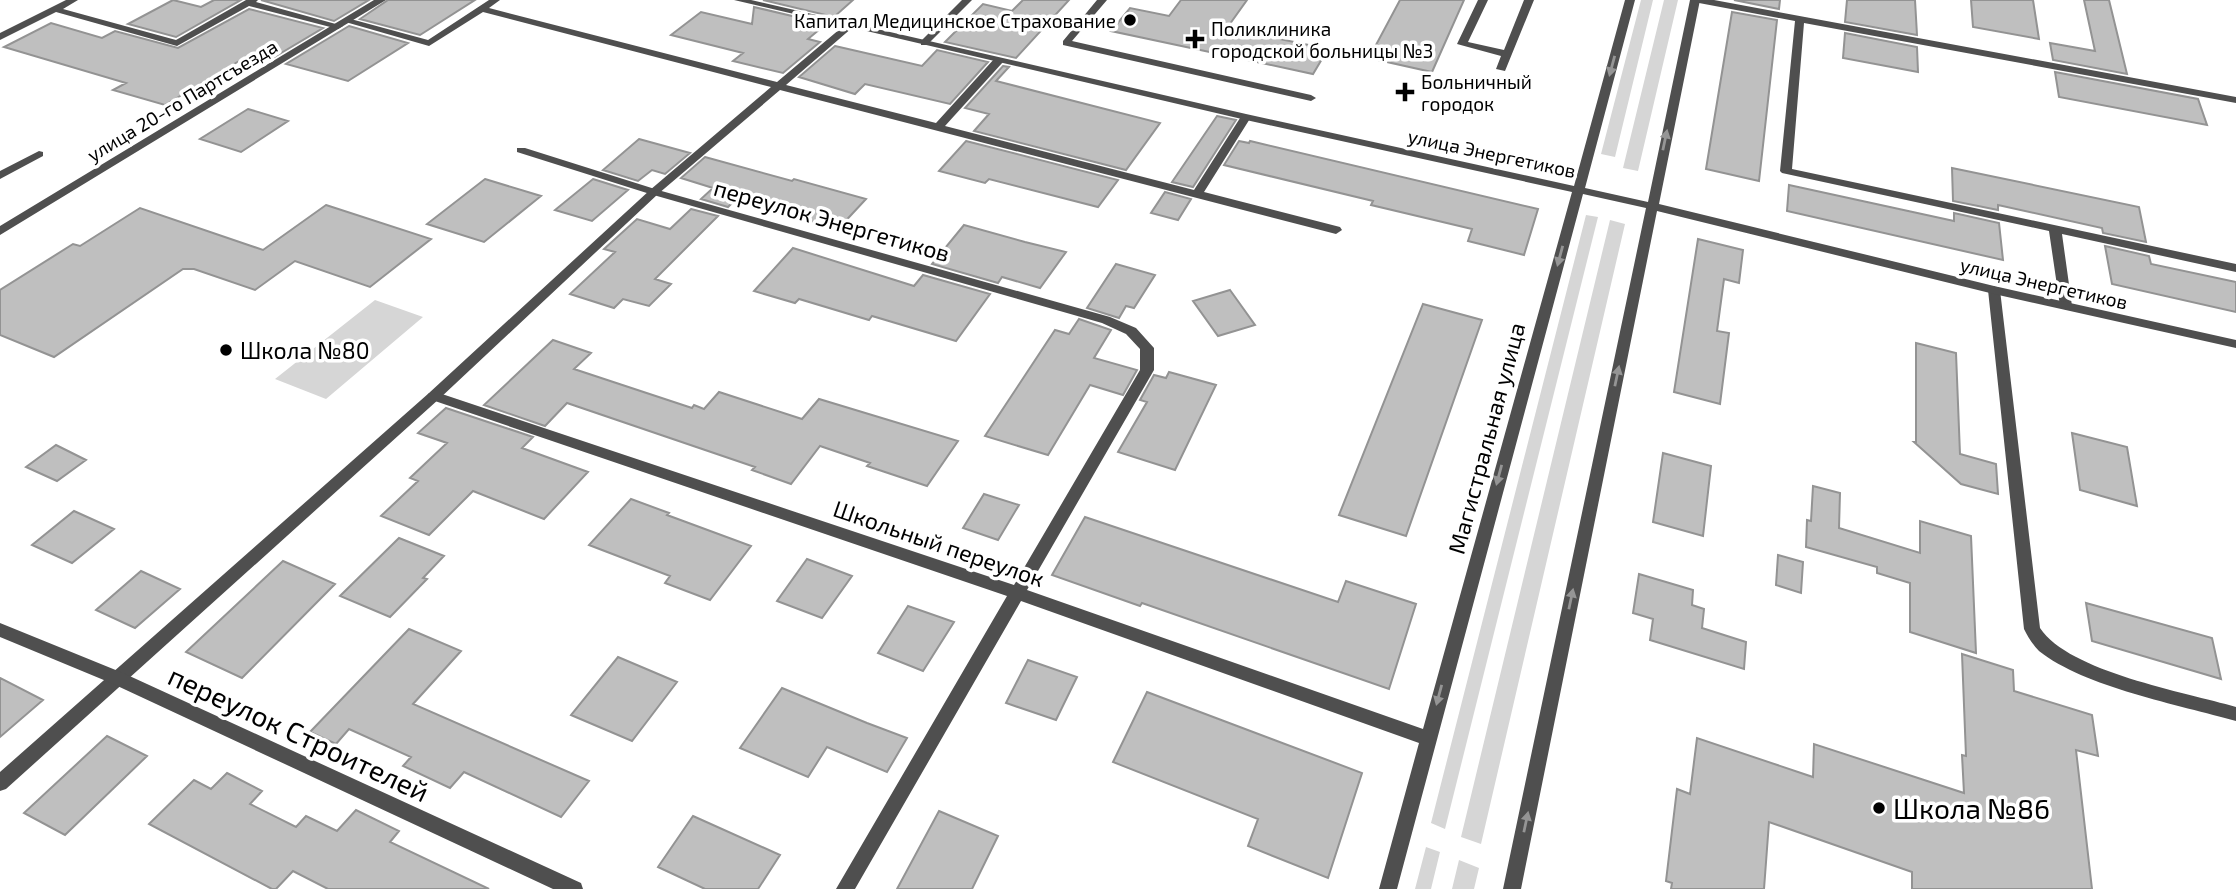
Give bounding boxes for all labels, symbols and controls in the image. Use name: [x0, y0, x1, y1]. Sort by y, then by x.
place label: Капитал Медицинское Страхование: [794, 9, 1116, 32]
marker: Капитал Медицинское Страхование: [1122, 12, 1138, 28]
place label: Поликлиника городской больницы №3: [1211, 17, 1433, 62]
marker: Поликлиника городской больницы №3: [1185, 29, 1205, 49]
street label: улица 20-го Партсъезда: [83, 34, 282, 167]
one-way arrow: [1606, 56, 1616, 77]
place label: Больничный городок: [1421, 70, 1532, 115]
marker: Больничный городок: [1395, 82, 1415, 102]
street label: улица Энергетиков: [1406, 124, 1578, 183]
one-way arrow: [1660, 129, 1671, 151]
street label: переулок Энергетиков: [711, 173, 953, 268]
one-way arrow: [1554, 246, 1564, 267]
street label: улица Энергетиков: [1958, 253, 2130, 314]
street label: Магистральная улица: [1442, 319, 1531, 557]
place label: Школа №80: [240, 336, 370, 364]
marker: Школа №80: [218, 342, 234, 358]
one-way arrow: [1611, 365, 1622, 387]
one-way arrow: [1493, 464, 1504, 486]
street label: Школьный переулок: [830, 494, 1048, 593]
one-way arrow: [1566, 588, 1577, 610]
street label: переулок Строителей: [163, 658, 435, 808]
one-way arrow: [1433, 684, 1444, 706]
place label: Школа №86: [1893, 791, 2050, 825]
marker: Школа №86: [1871, 800, 1887, 816]
one-way arrow: [1520, 811, 1531, 833]

